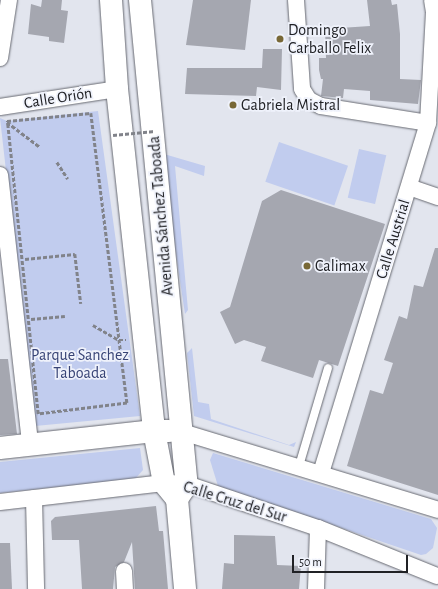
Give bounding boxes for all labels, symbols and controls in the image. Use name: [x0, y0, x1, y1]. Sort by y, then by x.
place label: Domingo Carballo Felix: [288, 20, 371, 58]
marker: Domingo Carballo Felix: [275, 34, 285, 44]
street label: Calle Orión: [23, 83, 93, 113]
place label: Gabriela Mistral: [241, 95, 340, 115]
marker: Gabriela Mistral: [228, 100, 238, 110]
street label: Avenida Sánchez Taboada: [144, 135, 178, 297]
street label: Calle Austrial: [372, 197, 414, 281]
place label: Calimax: [315, 256, 366, 276]
marker: Calimax: [302, 261, 312, 271]
park label: Parque Sanchez Taboada: [31, 345, 129, 383]
street label: Calle Cruz del Sur: [181, 477, 289, 527]
scale bar: [294, 547, 410, 573]
text: 50 m: [299, 556, 322, 568]

